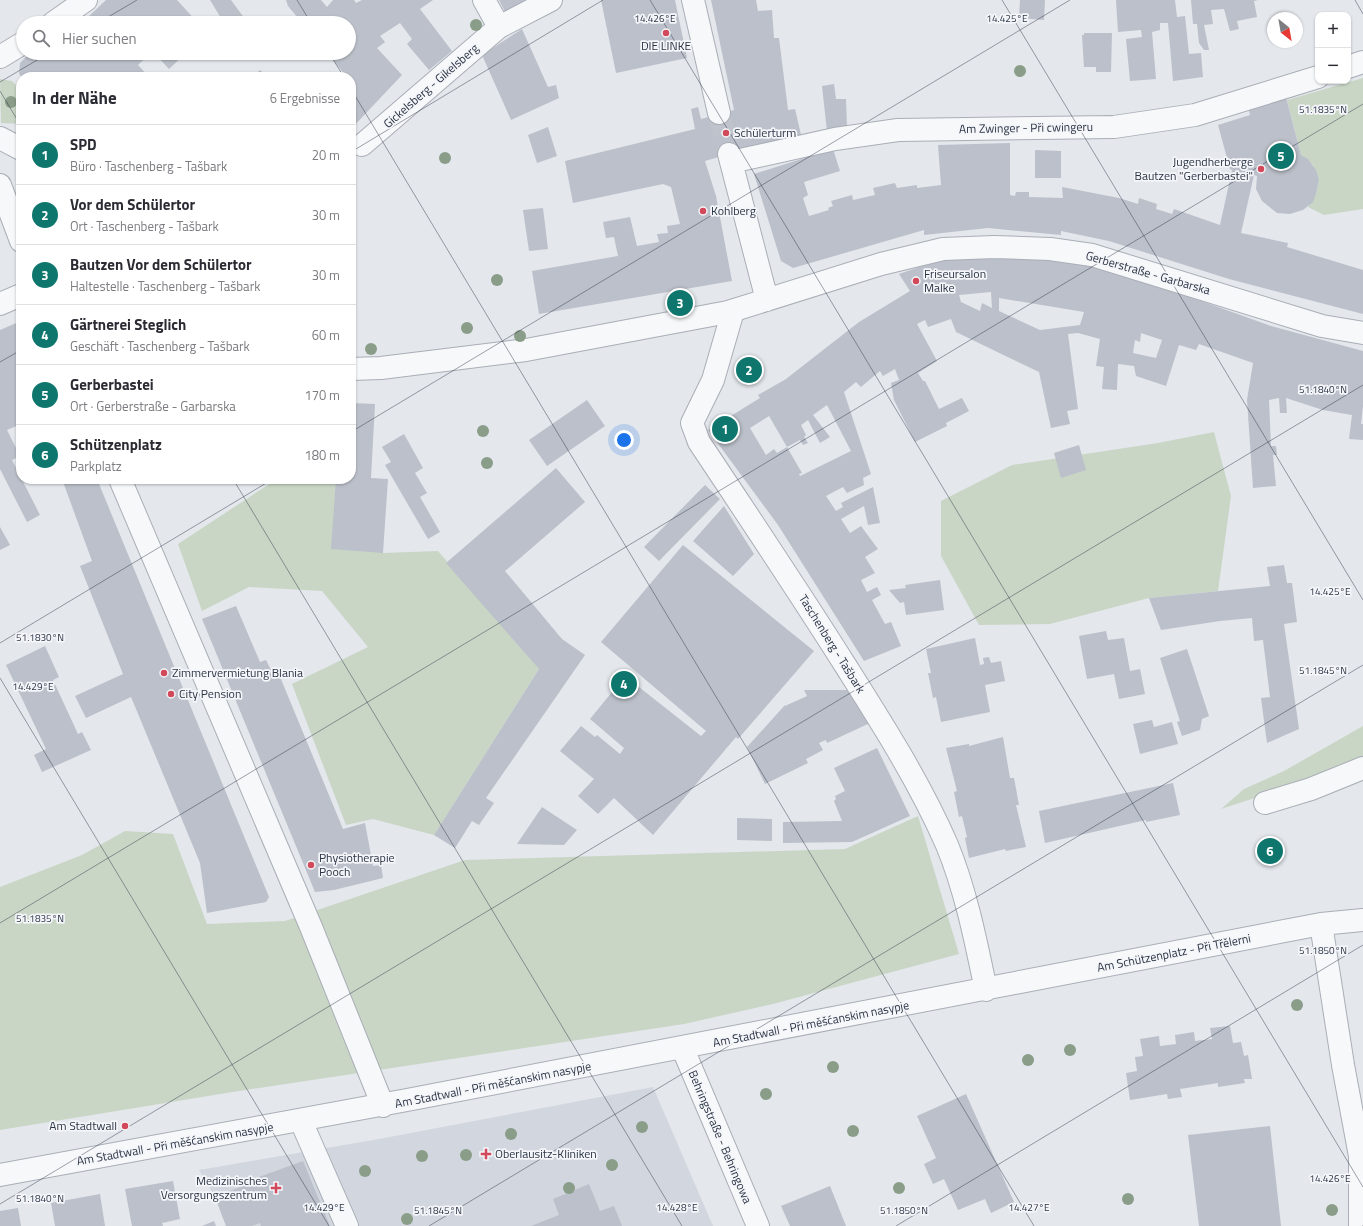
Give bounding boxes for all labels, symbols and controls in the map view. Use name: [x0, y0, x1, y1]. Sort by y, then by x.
text: 14.426°E: [634, 11, 676, 26]
text: 14.425°E: [986, 11, 1028, 26]
north arrow: [1267, 12, 1303, 48]
map controls: [1315, 12, 1351, 84]
button: +: [1315, 12, 1351, 48]
search box: [16, 16, 356, 60]
icon: search: [30, 27, 52, 49]
text: Hier suchen: [62, 27, 137, 50]
marker: DIE LINKE: [661, 28, 671, 38]
place label: DIE LINKE: [641, 36, 691, 55]
street label: Gickelsberg - Gikelsberg: [379, 39, 483, 132]
button: −: [1315, 48, 1351, 84]
text: In der Nähe: [32, 85, 117, 111]
text: 6 Ergebnisse: [270, 88, 340, 108]
text: 51.1835°N: [1299, 102, 1347, 117]
street label: Am Zwinger - Při cwingeru: [959, 117, 1093, 138]
place label: Schülerturm: [734, 123, 796, 142]
marker: Schülerturm: [721, 128, 731, 138]
text: SPD: [70, 133, 97, 156]
pin: 5: [1268, 141, 1294, 171]
text: 1: [41, 145, 49, 165]
text: 20 m: [312, 145, 340, 165]
place label: Jugendherberge Bautzen "Gerberbastei": [1135, 152, 1253, 185]
text: Büro · Taschenberg - Tašbark: [70, 156, 227, 176]
marker: Jugendherberge Bautzen "Gerberbastei": [1256, 164, 1266, 174]
text: Vor dem Schülertor: [70, 193, 195, 216]
place label: Kohlberg: [711, 201, 756, 220]
text: 2: [41, 205, 49, 225]
text: 30 m: [312, 205, 340, 225]
marker: Kohlberg: [698, 206, 708, 216]
text: Ort · Taschenberg - Tašbark: [70, 216, 219, 236]
street label: Gerberstraße - Garbarska: [1084, 246, 1213, 299]
text: Bautzen Vor dem Schülertor: [70, 253, 252, 276]
place label: Friseursalon Malke: [924, 264, 986, 297]
text: 3: [41, 265, 49, 285]
text: 30 m: [312, 265, 340, 285]
text: Haltestelle · Taschenberg - Tašbark: [70, 276, 260, 296]
marker: Friseursalon Malke: [911, 276, 921, 286]
pin: 3: [667, 288, 693, 318]
text: Gärtnerei Steglich: [70, 313, 186, 336]
text: 4: [41, 325, 49, 345]
text: 60 m: [312, 325, 340, 345]
text: Geschäft · Taschenberg - Tašbark: [70, 336, 250, 356]
pin: 2: [736, 355, 762, 385]
text: Gerberbastei: [70, 373, 154, 396]
text: 51.1840°N: [1299, 382, 1347, 397]
text: 5: [41, 385, 49, 405]
text: 170 m: [304, 385, 340, 405]
text: Ort · Gerberstraße - Garbarska: [70, 396, 236, 416]
pin: 1: [712, 414, 738, 444]
your location: [614, 430, 634, 450]
text: Schützenplatz: [70, 433, 162, 456]
text: 6: [41, 445, 49, 465]
text: 180 m: [304, 445, 340, 465]
text: Parkplatz: [70, 456, 122, 476]
text: 14.425°E: [1309, 584, 1351, 599]
street label: Taschenberg - Tašbark: [794, 591, 871, 697]
text: 51.1830°N: [16, 630, 64, 645]
place label: Zimmervermietung Blania: [172, 663, 303, 682]
text: 51.1845°N: [1299, 663, 1347, 678]
marker: Zimmervermietung Blania: [159, 668, 169, 678]
pin: 4: [611, 669, 637, 699]
text: 14.429°E: [12, 679, 54, 694]
place label: City Pension: [179, 684, 241, 703]
marker: City Pension: [166, 689, 176, 699]
pin: 6: [1257, 836, 1283, 866]
place label: Physiotherapie Pooch: [319, 848, 395, 881]
marker: Physiotherapie Pooch: [306, 860, 316, 870]
text: 51.1835°N: [16, 911, 64, 926]
street label: Am Schützenplatz - Při Třělerni: [1095, 928, 1252, 977]
text: 51.1850°N: [1299, 943, 1347, 958]
street label: Am Stadtwall - Při měšćanskim nasypje: [711, 995, 911, 1052]
street label: Am Stadtwall - Při měšćanskim nasypje: [393, 1056, 593, 1113]
street label: Behringstraße - Behringowa: [684, 1067, 757, 1207]
place label: Am Stadtwall: [49, 1116, 117, 1135]
street label: Am Stadtwall - Při měšćanskim nasypje: [75, 1117, 275, 1170]
marker: Am Stadtwall: [120, 1121, 130, 1131]
place label: Oberlausitz-Kliniken: [495, 1144, 597, 1163]
marker: Oberlausitz-Kliniken: [480, 1148, 492, 1160]
place label: Medizinisches Versorgungszentrum: [161, 1171, 267, 1204]
text: 14.426°E: [1309, 1171, 1351, 1186]
marker: Medizinisches Versorgungszentrum: [270, 1182, 282, 1194]
text: 51.1840°N: [16, 1191, 64, 1206]
text: 14.429°E: [303, 1200, 345, 1215]
text: 14.428°E: [656, 1200, 698, 1215]
text: 14.427°E: [1008, 1200, 1050, 1215]
text: 51.1845°N: [414, 1203, 462, 1218]
text: 51.1850°N: [880, 1203, 928, 1218]

